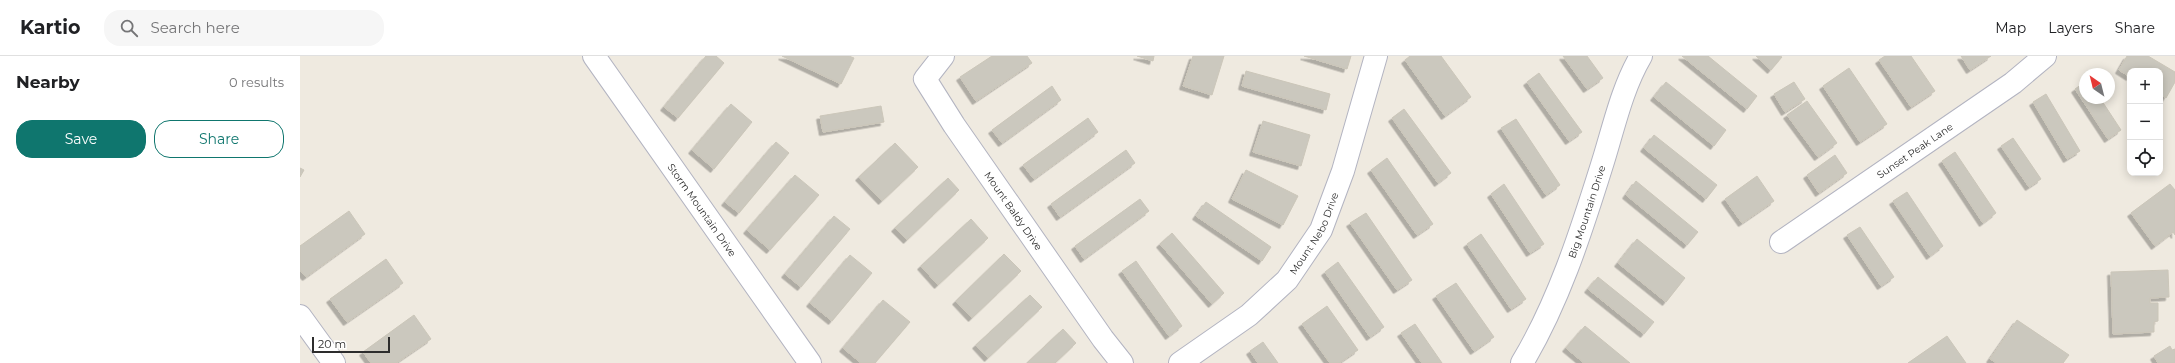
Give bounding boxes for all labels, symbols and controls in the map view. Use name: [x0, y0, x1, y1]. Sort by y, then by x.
search box: [104, 10, 384, 46]
text: Kartio: [20, 16, 80, 39]
icon: search: [118, 17, 140, 39]
text: Search here: [150, 18, 240, 37]
text: Map: [1995, 19, 2026, 37]
text: Layers: [2048, 19, 2093, 37]
text: Share: [2115, 19, 2155, 37]
north arrow: [2079, 68, 2115, 104]
map controls: [2127, 68, 2163, 176]
button: +: [2127, 68, 2163, 104]
text: Nearby: [16, 72, 80, 92]
text: 0 results: [229, 74, 284, 90]
button: −: [2127, 104, 2163, 140]
button: Save: [16, 120, 146, 158]
button: Share: [154, 120, 284, 158]
street label: Sunset Peak Lane: [1874, 120, 1955, 181]
button: locate: [2127, 140, 2163, 176]
street label: Storm Mountain Drive: [665, 161, 739, 259]
street label: Big Mountain Drive: [1565, 164, 1608, 260]
street label: Mount Baldy Drive: [981, 169, 1045, 253]
street label: Mount Nebo Drive: [1287, 191, 1341, 277]
scale bar: [312, 335, 390, 354]
text: 20 m: [318, 337, 346, 351]

